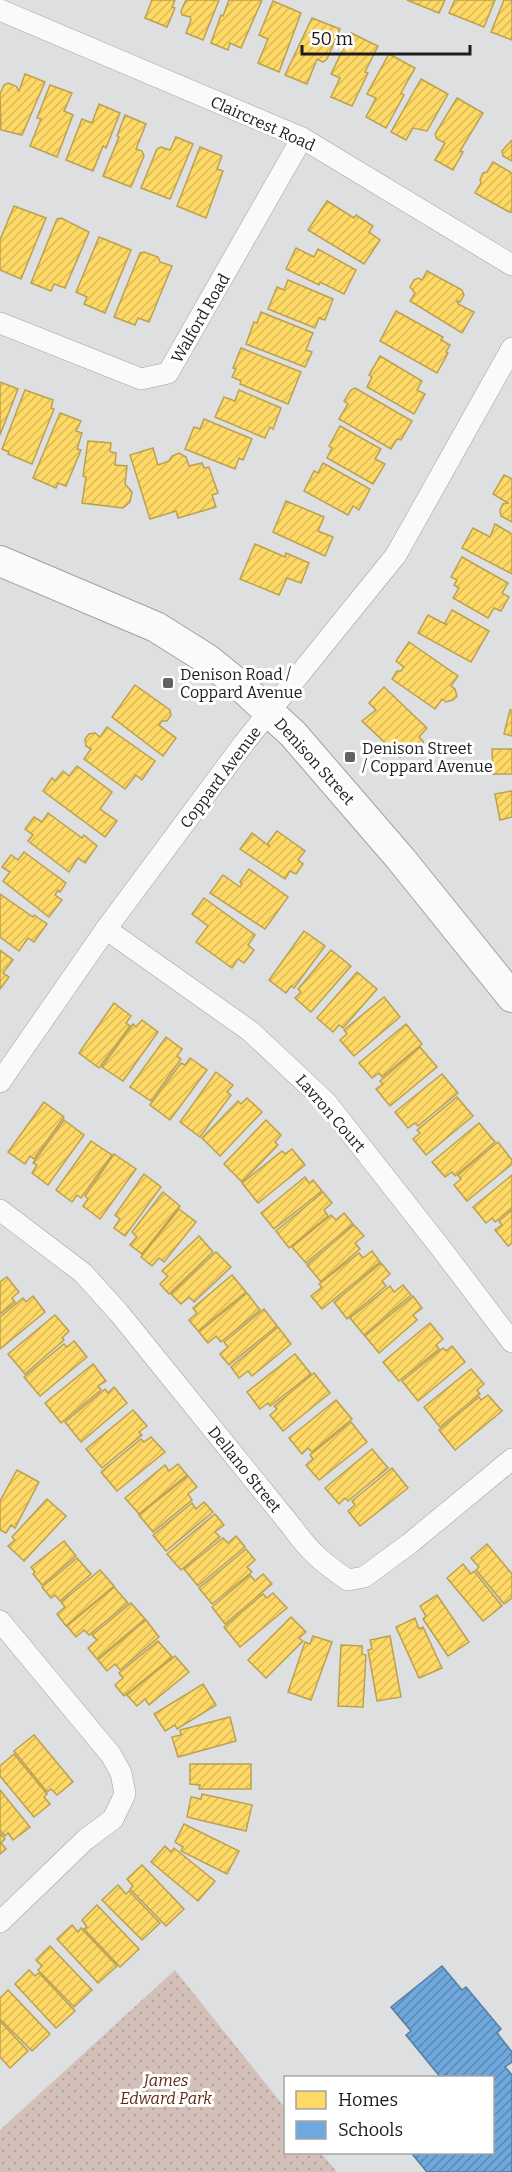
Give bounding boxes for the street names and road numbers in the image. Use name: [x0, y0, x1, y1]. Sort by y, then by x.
street label: Claircrest Road: [208, 92, 318, 155]
street label: Walford Road: [167, 270, 234, 366]
street label: Denison Street: [271, 714, 359, 809]
street label: Coppard Avenue: [176, 723, 265, 832]
street label: Lavron Court: [292, 1071, 370, 1156]
street label: Dellano Street: [204, 1422, 285, 1516]

